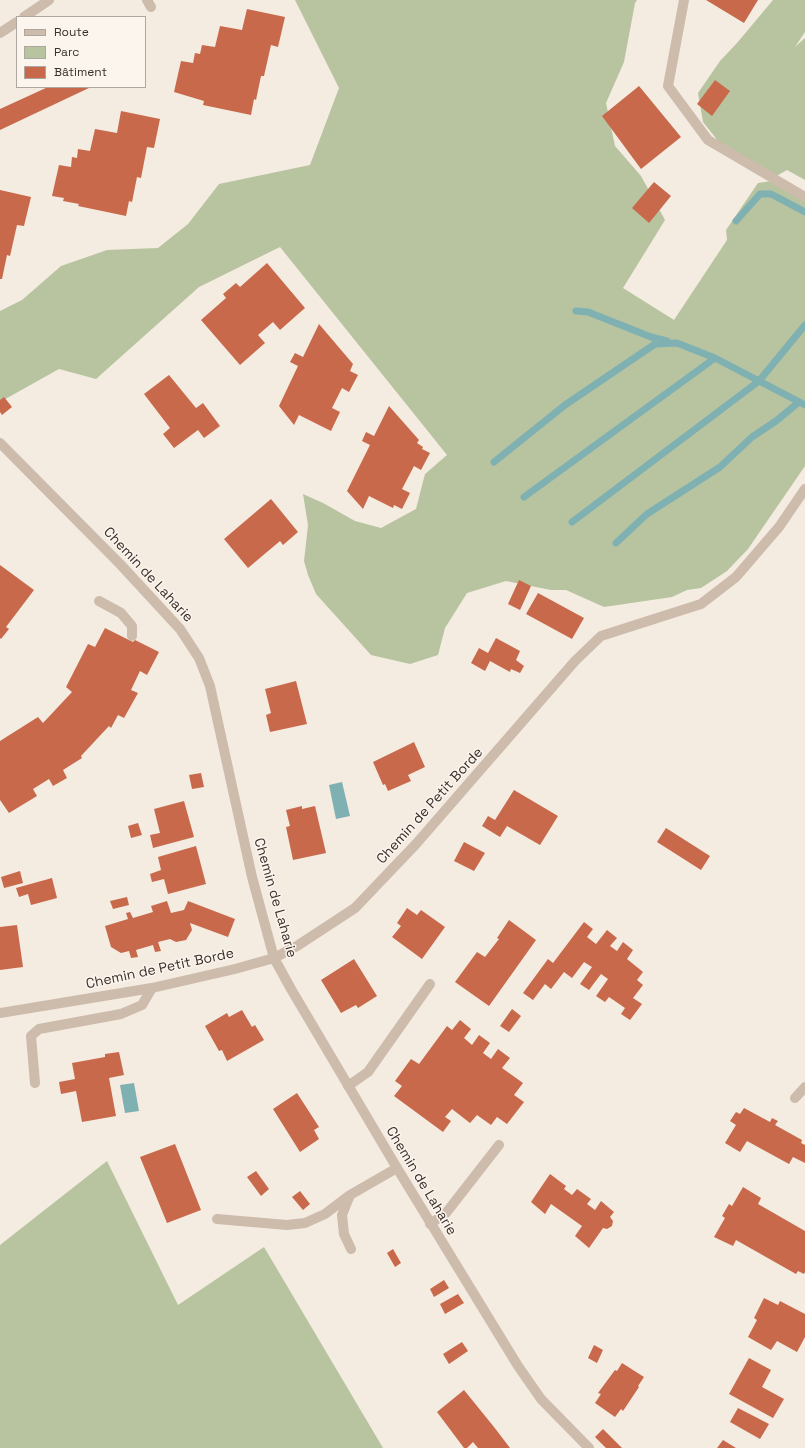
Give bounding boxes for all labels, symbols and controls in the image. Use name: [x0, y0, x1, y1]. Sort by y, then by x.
legend: [16, 16, 146, 88]
text: Route: [54, 24, 89, 40]
text: Parc: [54, 44, 79, 60]
text: Bâtiment: [54, 64, 107, 80]
street label: Chemin de Laharie: [100, 524, 196, 626]
street label: Chemin de Petit Borde: [373, 744, 487, 868]
street label: Chemin de Laharie: [250, 836, 300, 960]
street label: Chemin de Petit Borde: [85, 945, 235, 993]
street label: Chemin de Laharie: [382, 1124, 460, 1238]

